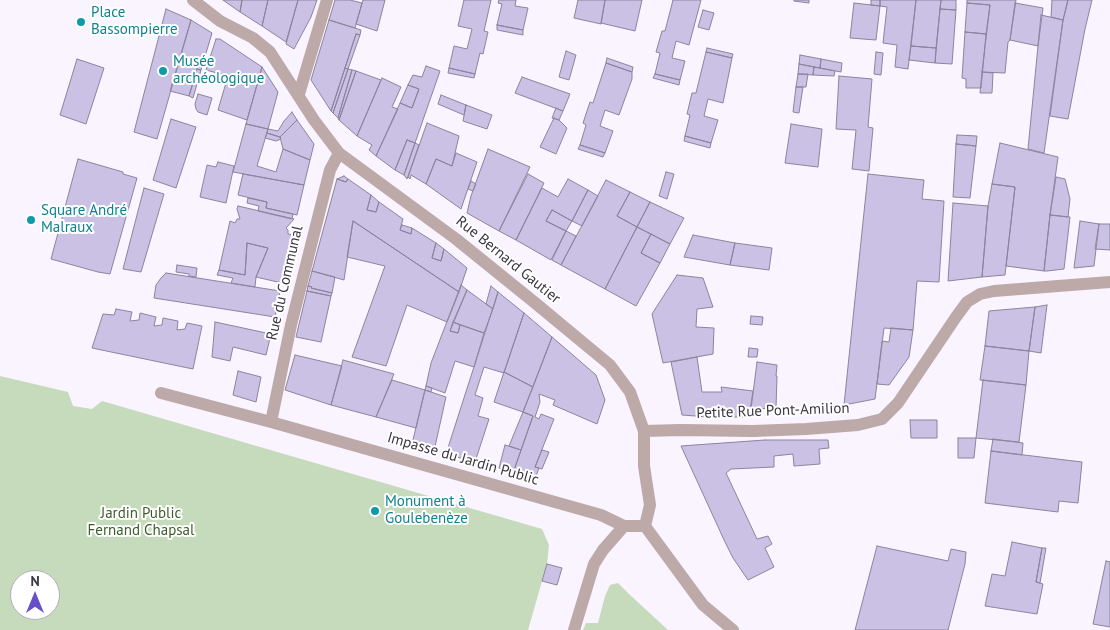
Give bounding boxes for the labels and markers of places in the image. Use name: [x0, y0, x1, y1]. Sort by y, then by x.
place label: Place Bassompierre: [91, 4, 178, 39]
marker: Place Bassompierre: [75, 16, 87, 28]
place label: Musée archéologique: [173, 53, 264, 88]
marker: Musée archéologique: [157, 65, 169, 77]
place label: Square André Malraux: [41, 202, 127, 237]
marker: Square André Malraux: [25, 214, 37, 226]
place label: Monument à Goulebenèze: [385, 493, 468, 528]
marker: Monument à Goulebenèze: [369, 505, 381, 517]

